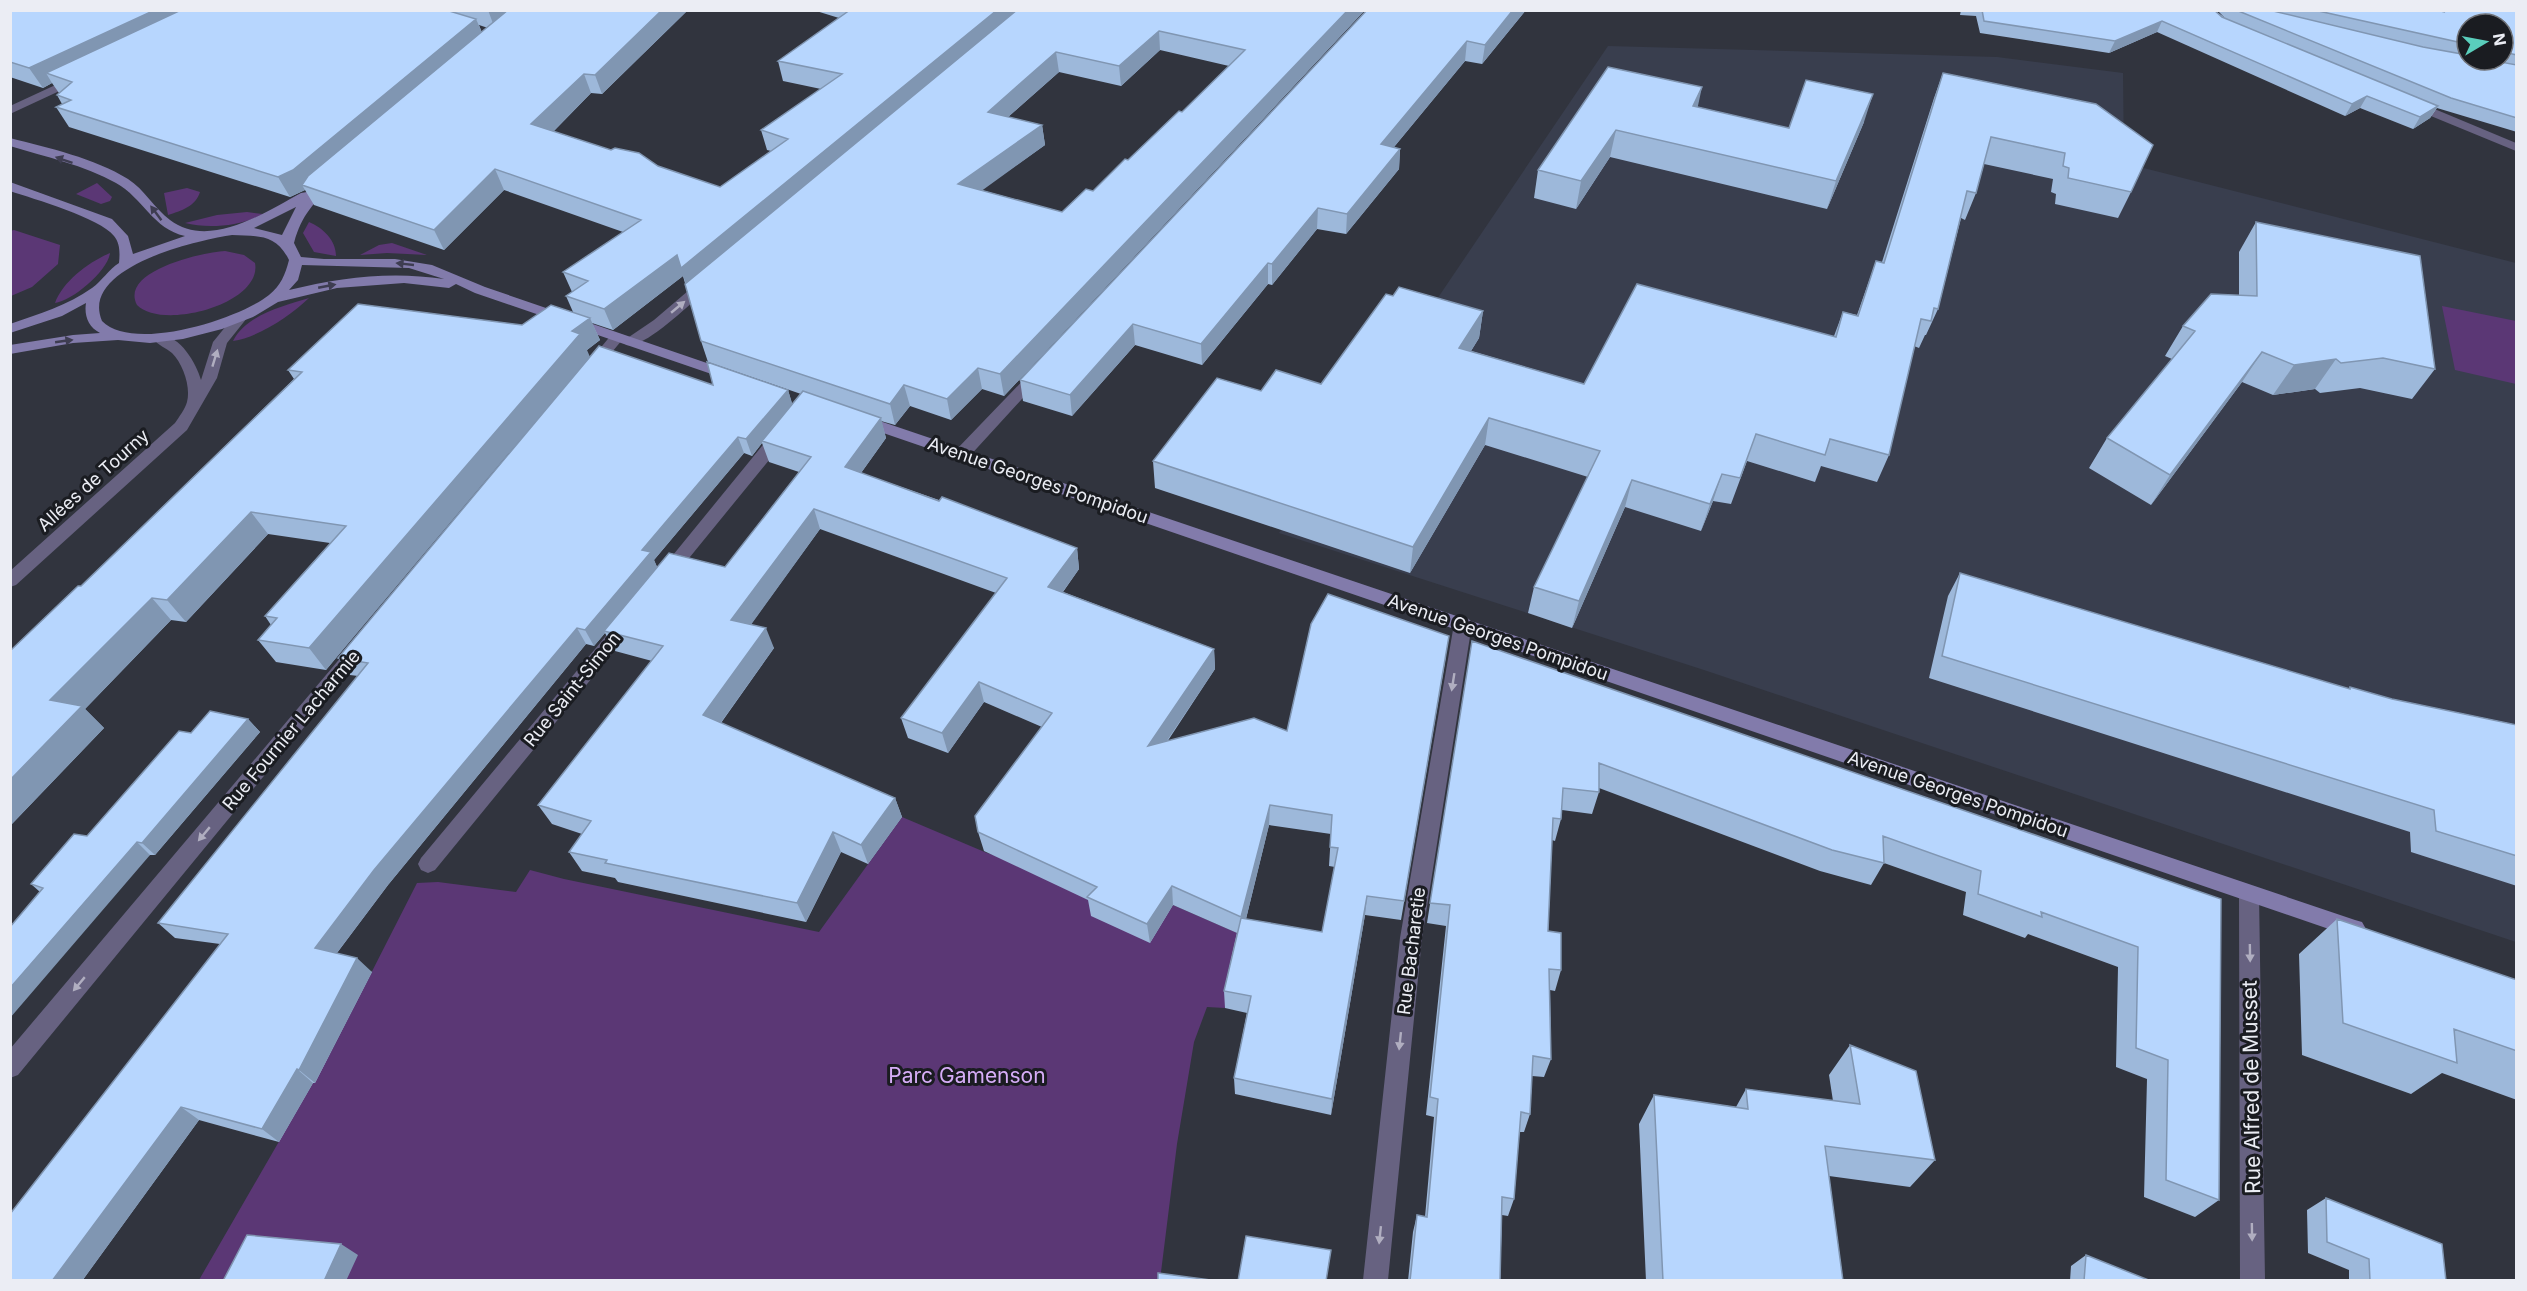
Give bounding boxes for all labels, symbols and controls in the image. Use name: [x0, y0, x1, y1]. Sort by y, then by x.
north arrow: [2455, 12, 2515, 72]
text: N: [2489, 32, 2511, 47]
one-way arrow: [54, 154, 72, 164]
one-way arrow: [150, 206, 162, 222]
one-way arrow: [395, 259, 414, 269]
one-way arrow: [317, 281, 336, 290]
one-way arrow: [670, 301, 685, 314]
one-way arrow: [54, 336, 73, 345]
one-way arrow: [211, 349, 220, 367]
street label: Allées de Tourny: [33, 425, 153, 535]
street label: Avenue Georges Pompidou: [925, 432, 1151, 528]
street label: Avenue Georges Pompidou: [1385, 589, 1611, 685]
street label: Rue Saint-Simon: [519, 627, 625, 751]
street label: Rue Fournier Lacharmie: [218, 646, 364, 814]
one-way arrow: [1448, 673, 1457, 692]
street label: Avenue Georges Pompidou: [1845, 746, 2071, 842]
one-way arrow: [197, 826, 210, 842]
street label: Rue Bacharetie: [1393, 886, 1429, 1016]
one-way arrow: [2245, 943, 2254, 962]
one-way arrow: [73, 976, 86, 991]
street label: Rue Alfred de Musset: [2237, 980, 2265, 1194]
one-way arrow: [1395, 1032, 1405, 1051]
park label: Parc Gamenson: [888, 1063, 1046, 1088]
one-way arrow: [2247, 1222, 2257, 1241]
one-way arrow: [1375, 1226, 1384, 1245]

